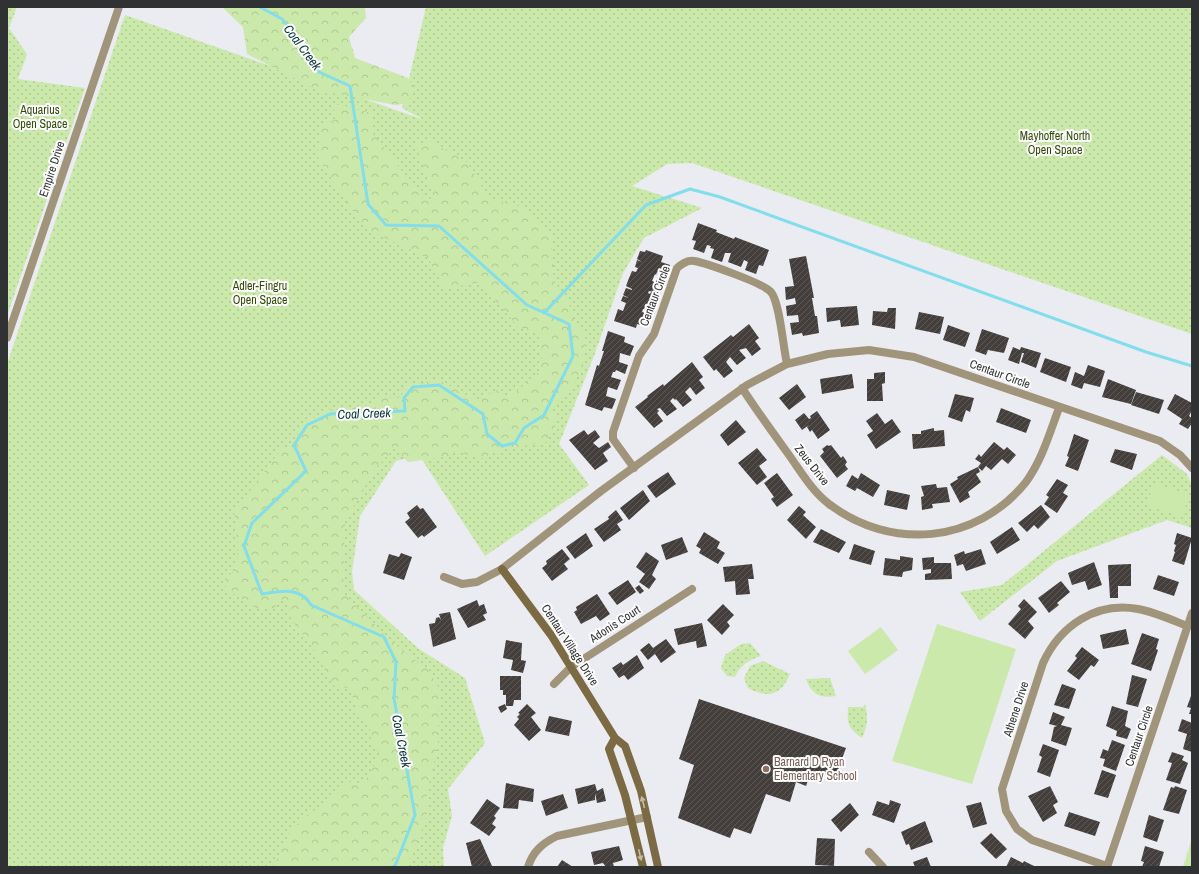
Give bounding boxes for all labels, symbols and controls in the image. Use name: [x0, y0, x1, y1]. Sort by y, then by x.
water label: Coal Creek: [280, 21, 326, 74]
park label: Aquarius Open Space: [13, 102, 67, 132]
park label: Mayhoffer North Open Space: [1020, 128, 1090, 158]
street label: Empire Drive: [35, 139, 69, 199]
street label: Centaur Circle: [636, 264, 674, 328]
park label: Adler-Fingru Open Space: [232, 278, 287, 308]
street label: Centaur Circle: [967, 356, 1033, 392]
water label: Coal Creek: [337, 404, 392, 423]
street label: Zeus Drive: [791, 441, 833, 489]
street label: Centaur Village Drive: [538, 601, 602, 689]
street label: Adonis Court: [586, 602, 644, 647]
street label: Athene Drive: [999, 679, 1032, 740]
street label: Centaur Circle: [1121, 703, 1157, 769]
water label: Coal Creek: [388, 713, 415, 770]
place label: Barnard D Ryan Elementary School: [774, 754, 857, 784]
marker: Barnard D Ryan Elementary School: [761, 764, 771, 774]
one-way arrow: [640, 796, 646, 808]
one-way arrow: [638, 849, 644, 861]

